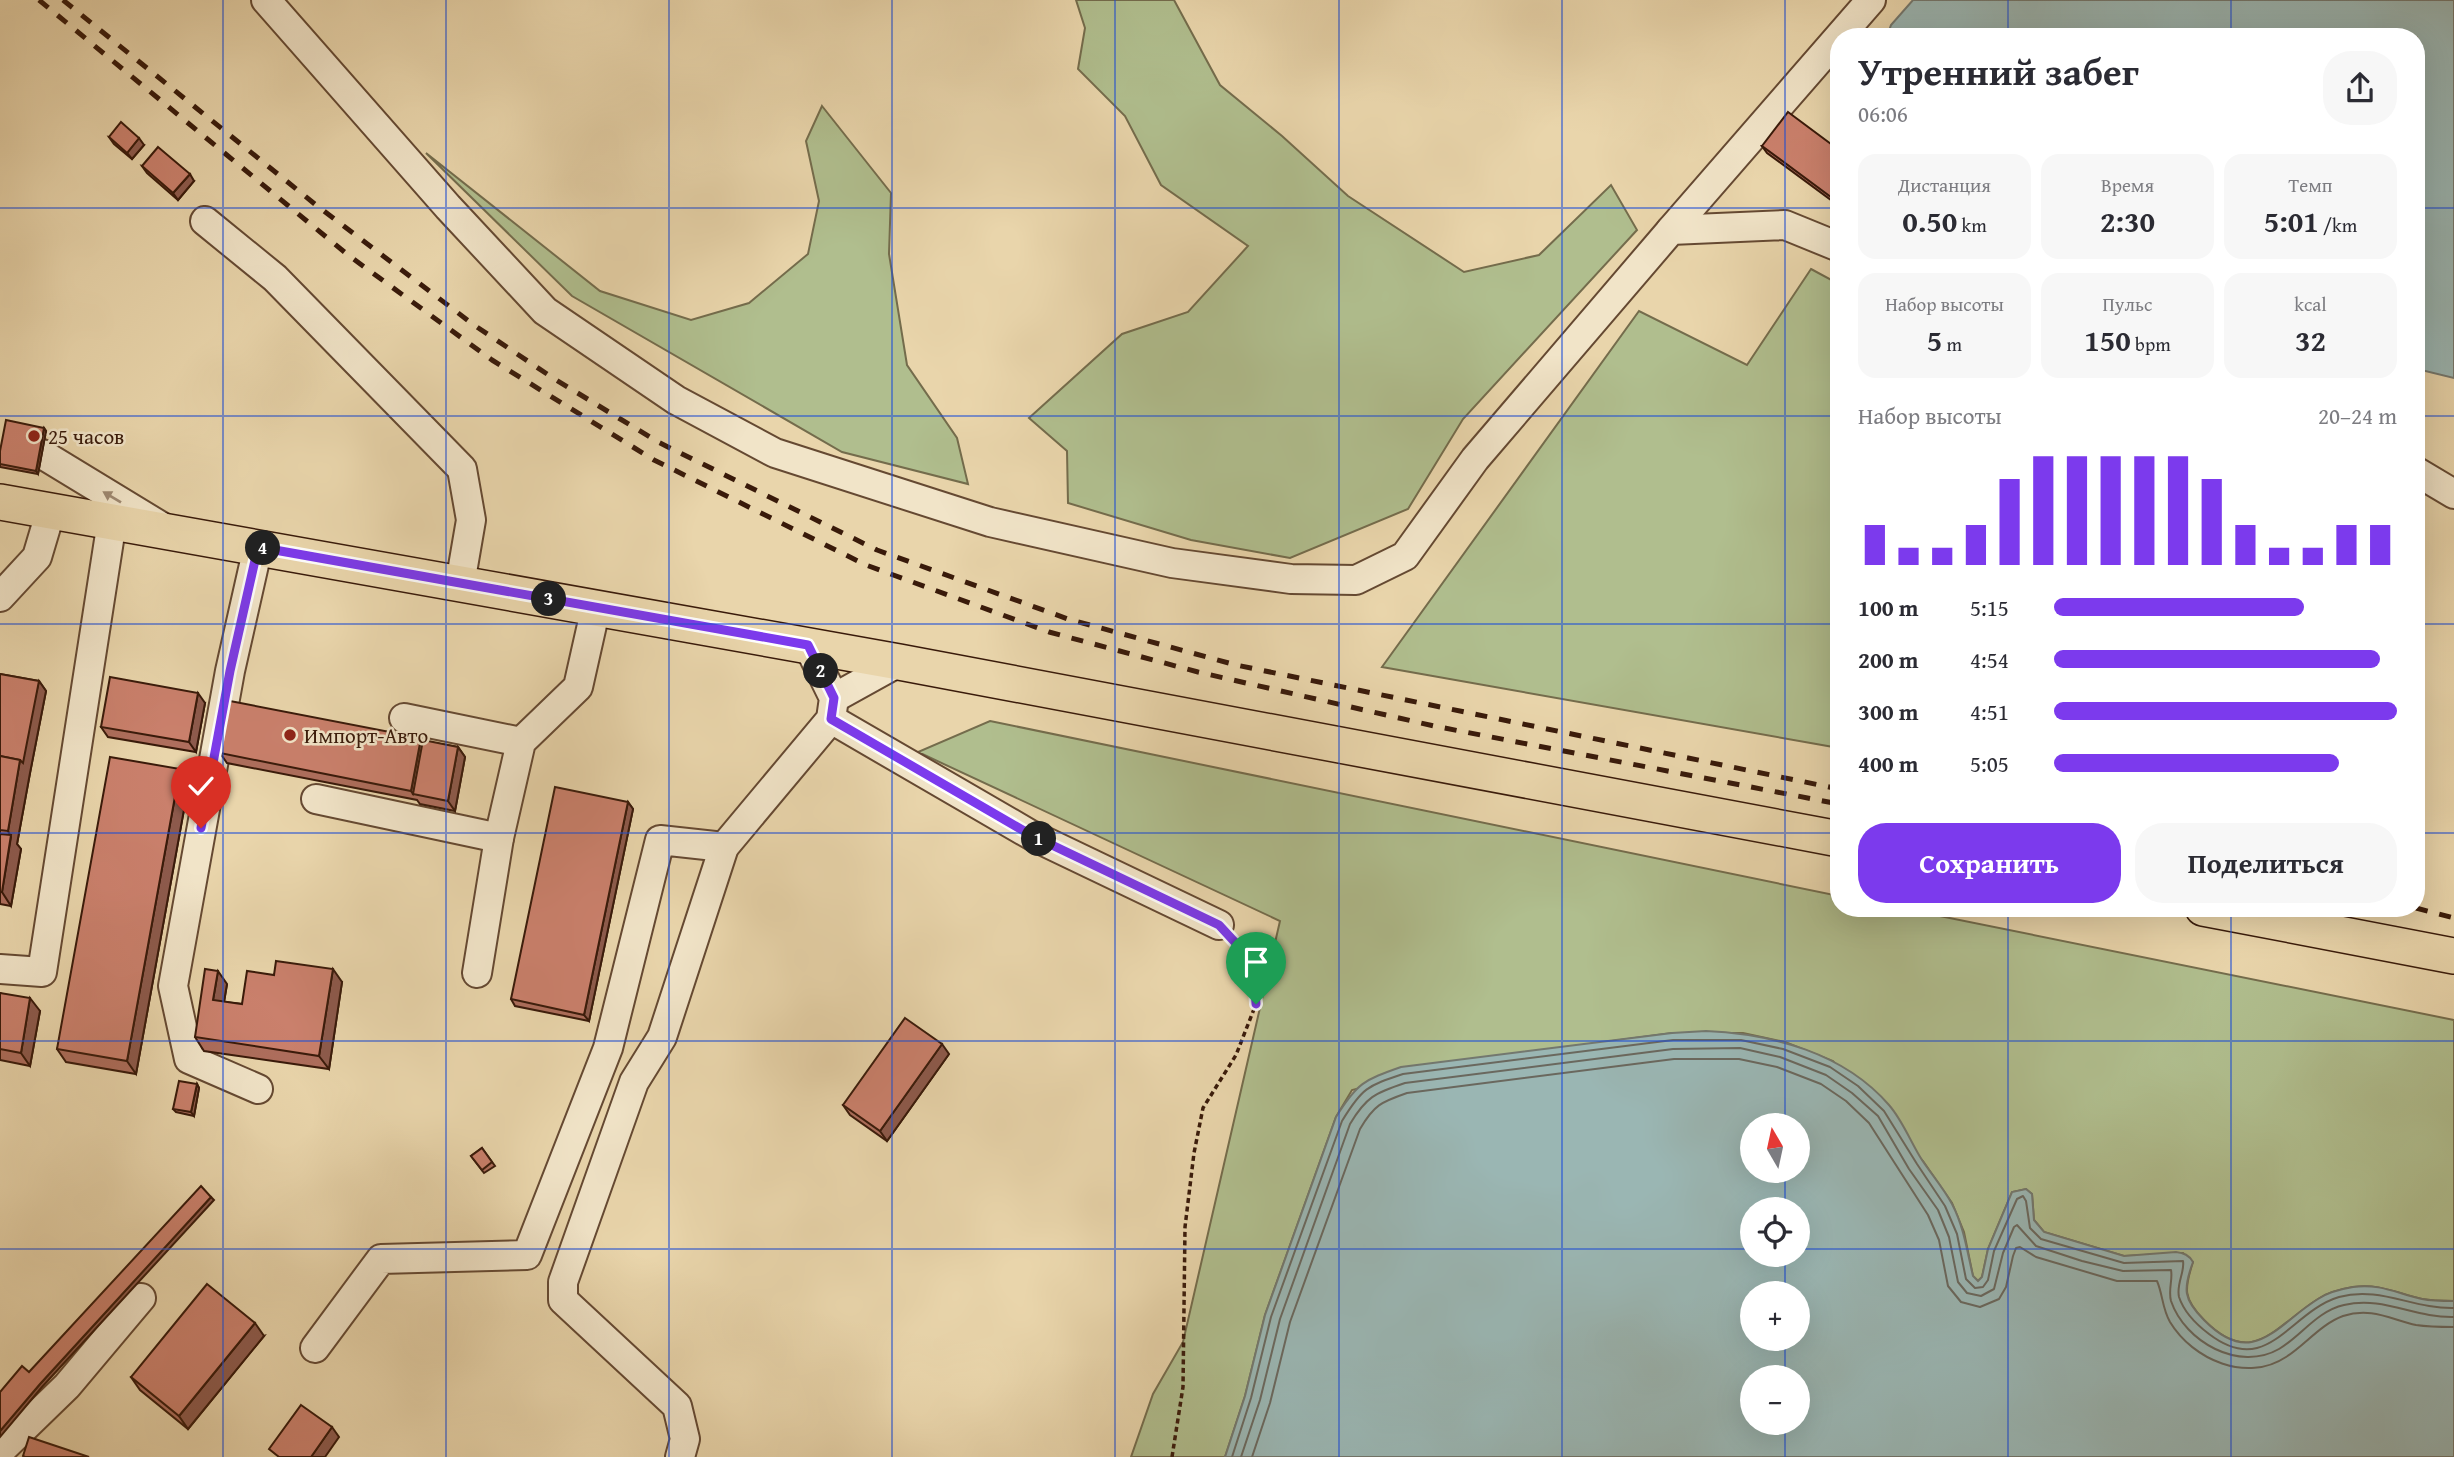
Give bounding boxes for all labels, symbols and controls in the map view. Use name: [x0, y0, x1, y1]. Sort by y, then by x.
text: Утренний забег: [1858, 43, 2139, 99]
button: share: [2323, 51, 2397, 125]
text: 06:06: [1858, 97, 1908, 130]
text: Дистанция: [1898, 171, 1991, 199]
text: Время: [2101, 171, 2154, 199]
text: Темп: [2289, 171, 2332, 199]
text: 0.50: [1902, 199, 1957, 243]
text: 2:30: [2100, 199, 2155, 243]
text: 5:01: [2264, 199, 2319, 243]
text: km: [1957, 211, 1987, 239]
text: /km: [2319, 211, 2357, 239]
text: Набор высоты: [1885, 290, 2004, 318]
text: Пульс: [2103, 290, 2152, 318]
text: kcal: [2294, 290, 2327, 318]
text: 5: [1927, 318, 1942, 362]
text: 150: [2084, 318, 2131, 362]
text: 32: [2295, 318, 2326, 362]
text: m: [1942, 330, 1962, 358]
text: bpm: [2131, 330, 2171, 358]
text: Набор высоты: [1858, 399, 2002, 432]
text: 20–24 m: [2318, 399, 2397, 432]
place label: 25 часов: [48, 421, 124, 452]
marker: 25 часов: [26, 428, 42, 444]
one-way arrow: [102, 491, 121, 503]
pin: 4: [246, 530, 280, 566]
text: 4: [258, 533, 267, 561]
pin: 3: [532, 582, 566, 616]
text: 3: [544, 584, 553, 612]
text: 100 m: [1858, 591, 1919, 624]
text: 5:15: [1970, 591, 2009, 624]
text: 200 m: [1858, 643, 1919, 676]
text: 4:54: [1970, 643, 2009, 676]
pin: 2: [804, 654, 838, 688]
text: 2: [816, 656, 825, 684]
text: 300 m: [1858, 695, 1919, 728]
text: 4:51: [1970, 695, 2009, 728]
place label: Импорт-Авто: [304, 720, 428, 751]
marker: Импорт-Авто: [282, 727, 298, 743]
text: 400 m: [1858, 747, 1919, 780]
text: 5:05: [1970, 747, 2009, 780]
pin: [171, 756, 231, 828]
icon: check: [182, 767, 220, 805]
pin: 1: [1021, 822, 1056, 856]
button: Сохранить: [1858, 823, 2121, 903]
button: Поделиться: [2135, 823, 2397, 903]
text: 1: [1034, 824, 1043, 852]
pin: [1226, 932, 1286, 1004]
icon: arrive: [1237, 943, 1275, 981]
north arrow: [1740, 1113, 1810, 1183]
map controls: [1740, 1113, 1810, 1435]
button: locate: [1740, 1197, 1810, 1267]
button: +: [1740, 1281, 1810, 1351]
button: −: [1740, 1365, 1810, 1435]

